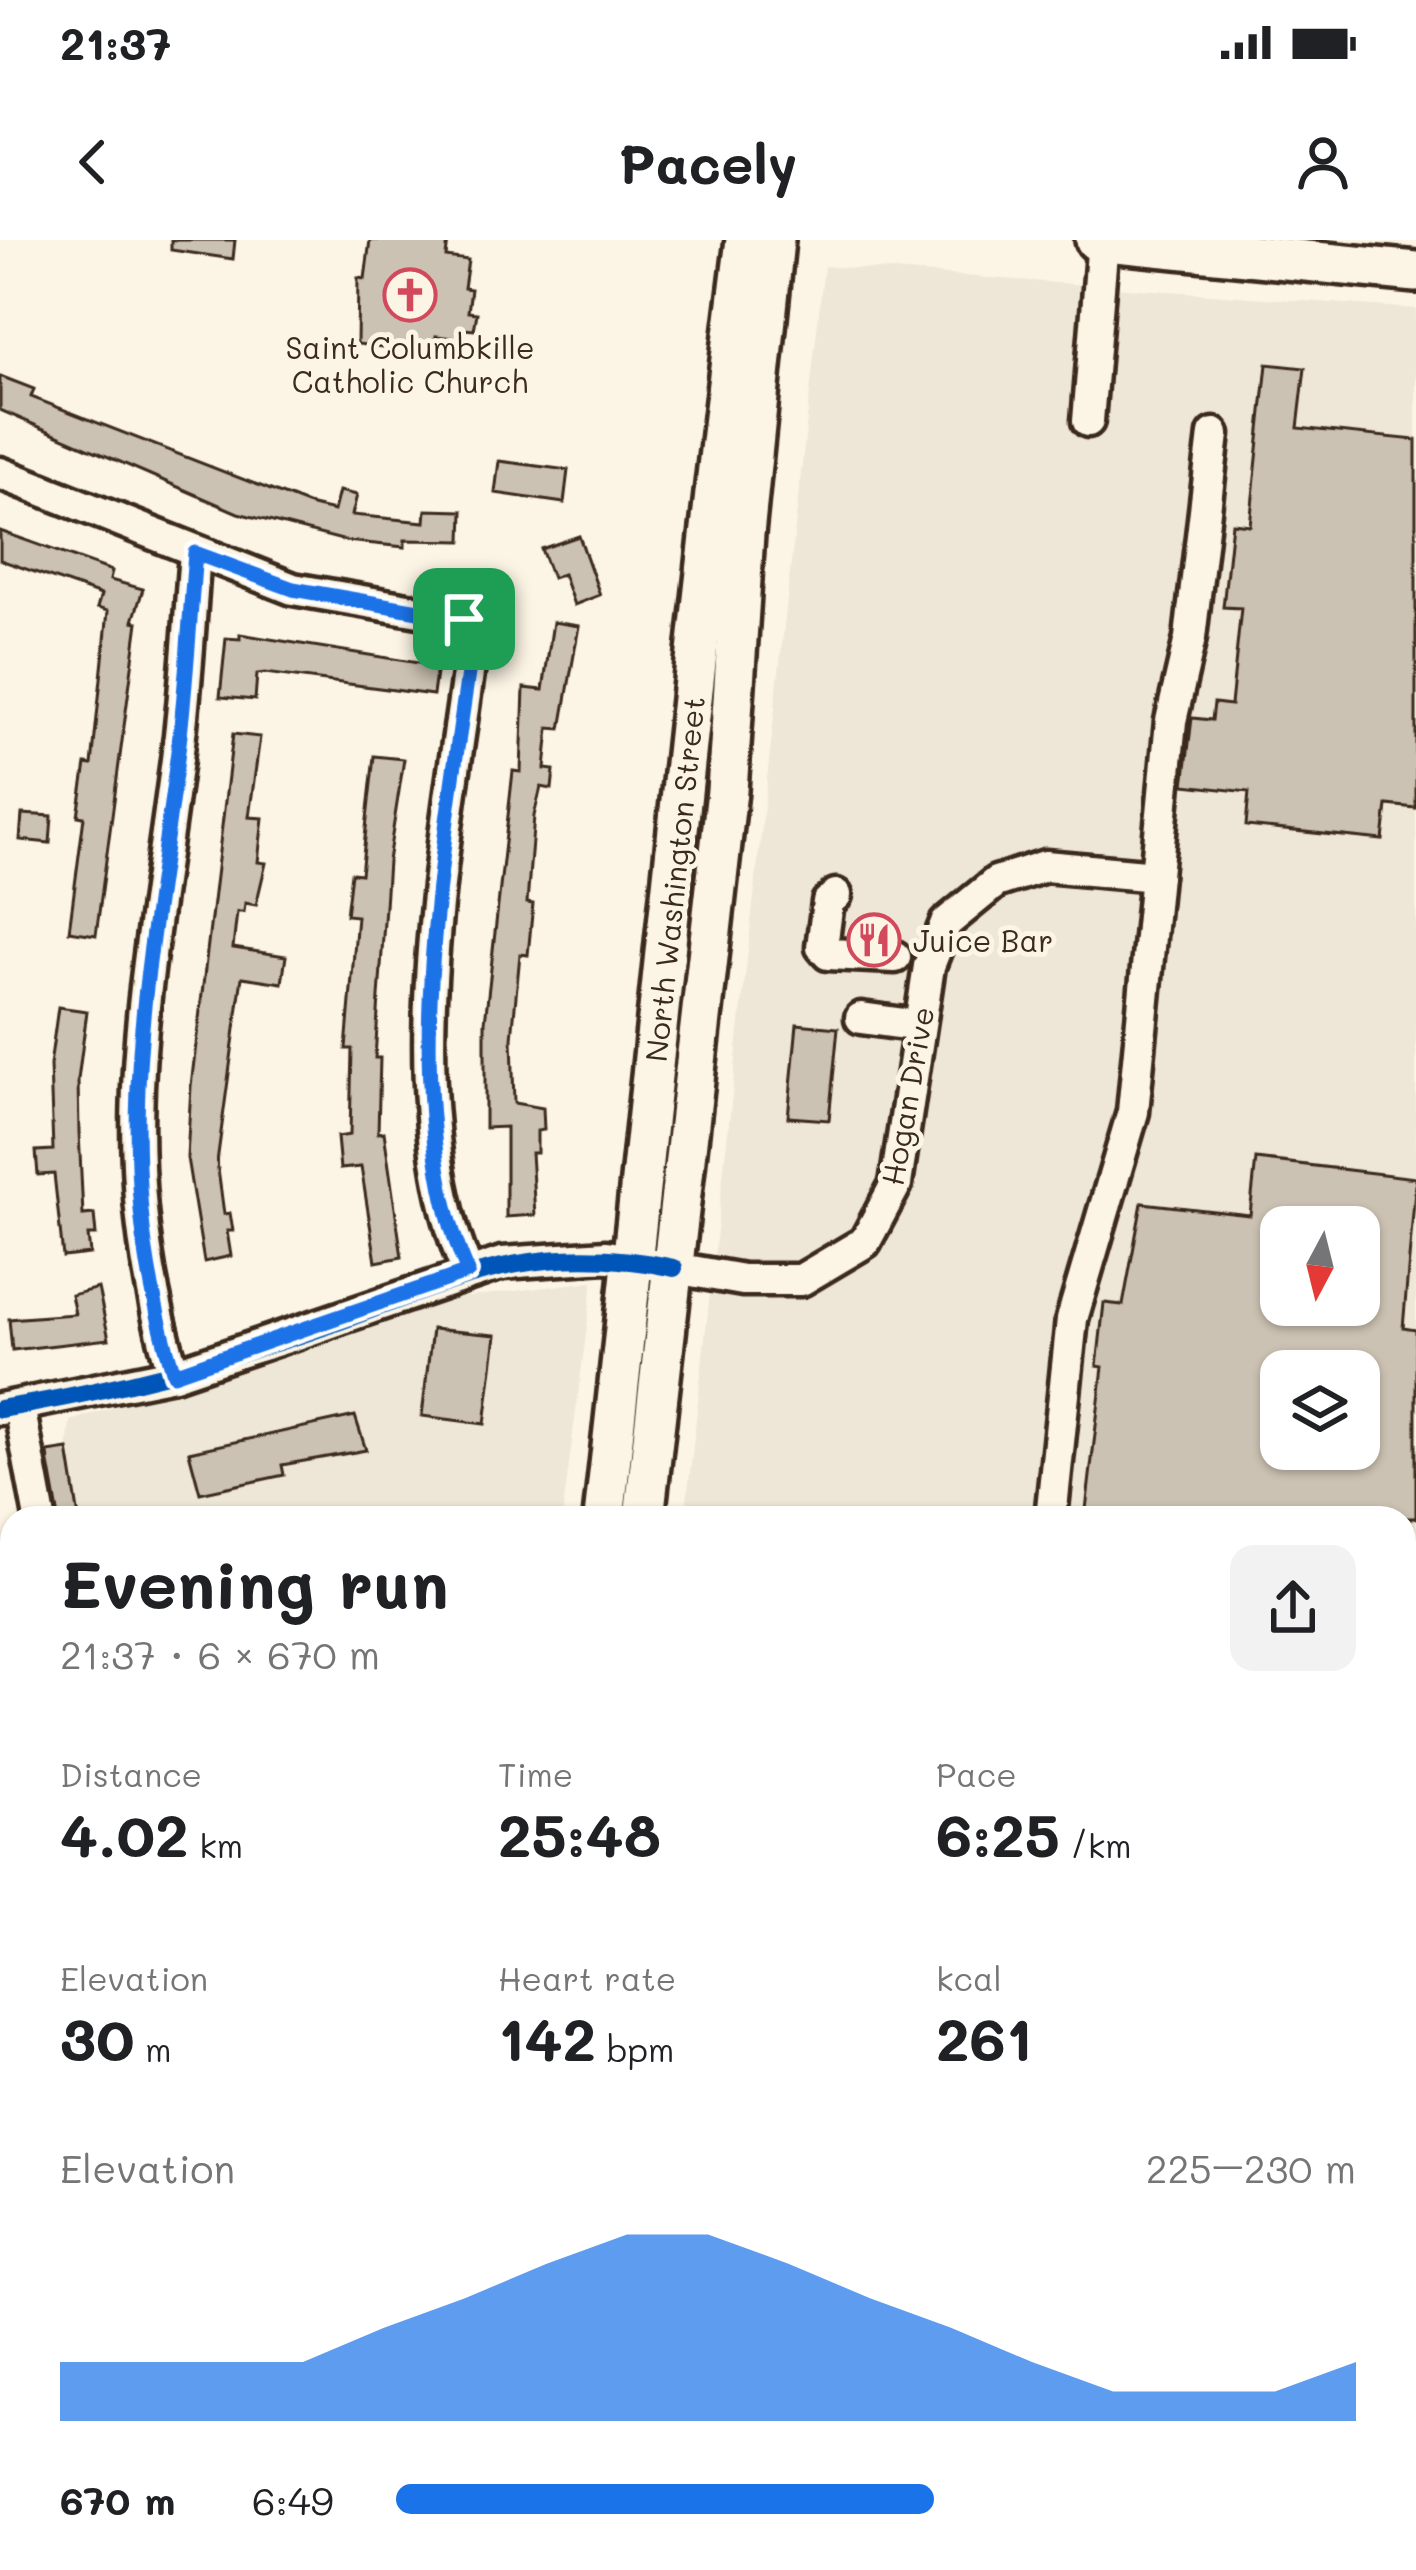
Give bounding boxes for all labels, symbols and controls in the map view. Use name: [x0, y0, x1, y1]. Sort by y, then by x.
text: 21:37: [60, 13, 171, 71]
text: Pacely: [619, 127, 797, 198]
icon: back: [60, 129, 126, 195]
icon: person: [1290, 129, 1356, 195]
church icon: Saint Columbkille Catholic Church: [382, 267, 438, 323]
place label: Saint Columbkille Catholic Church: [285, 327, 535, 401]
pin: [413, 568, 515, 670]
icon: arrive: [431, 586, 497, 652]
street label: North Washington Street: [635, 694, 713, 1064]
restaurant icon: Juice Bar: [846, 912, 902, 968]
place label: Juice Bar: [913, 920, 1053, 960]
street label: Hogan Drive: [872, 1004, 942, 1188]
north arrow: [1260, 1206, 1380, 1326]
map controls: [1260, 1206, 1380, 1470]
button: layers: [1260, 1350, 1380, 1470]
text: Evening run: [60, 1540, 449, 1626]
button: share: [1230, 1545, 1356, 1671]
text: 21:37 · 6 × 670 m: [60, 1628, 380, 1679]
text: Distance: [60, 1752, 202, 1795]
text: Time: [498, 1752, 573, 1795]
text: Pace: [936, 1752, 1017, 1795]
text: 4.02: [60, 1795, 189, 1873]
text: 25:48: [498, 1795, 661, 1873]
text: 6:25: [936, 1795, 1060, 1873]
text: km: [189, 1823, 243, 1866]
text: /km: [1060, 1823, 1132, 1866]
text: Elevation: [60, 1956, 208, 1999]
text: Heart rate: [498, 1956, 676, 1999]
text: kcal: [936, 1956, 1002, 1999]
text: 30: [60, 1999, 135, 2077]
text: 142: [498, 1999, 596, 2077]
text: 261: [936, 1999, 1032, 2077]
text: m: [135, 2027, 171, 2070]
text: bpm: [596, 2027, 674, 2070]
text: Elevation: [60, 2142, 235, 2193]
text: 225–230 m: [1146, 2142, 1356, 2193]
text: 670 m: [60, 2474, 175, 2525]
text: 6:49: [252, 2474, 334, 2525]

